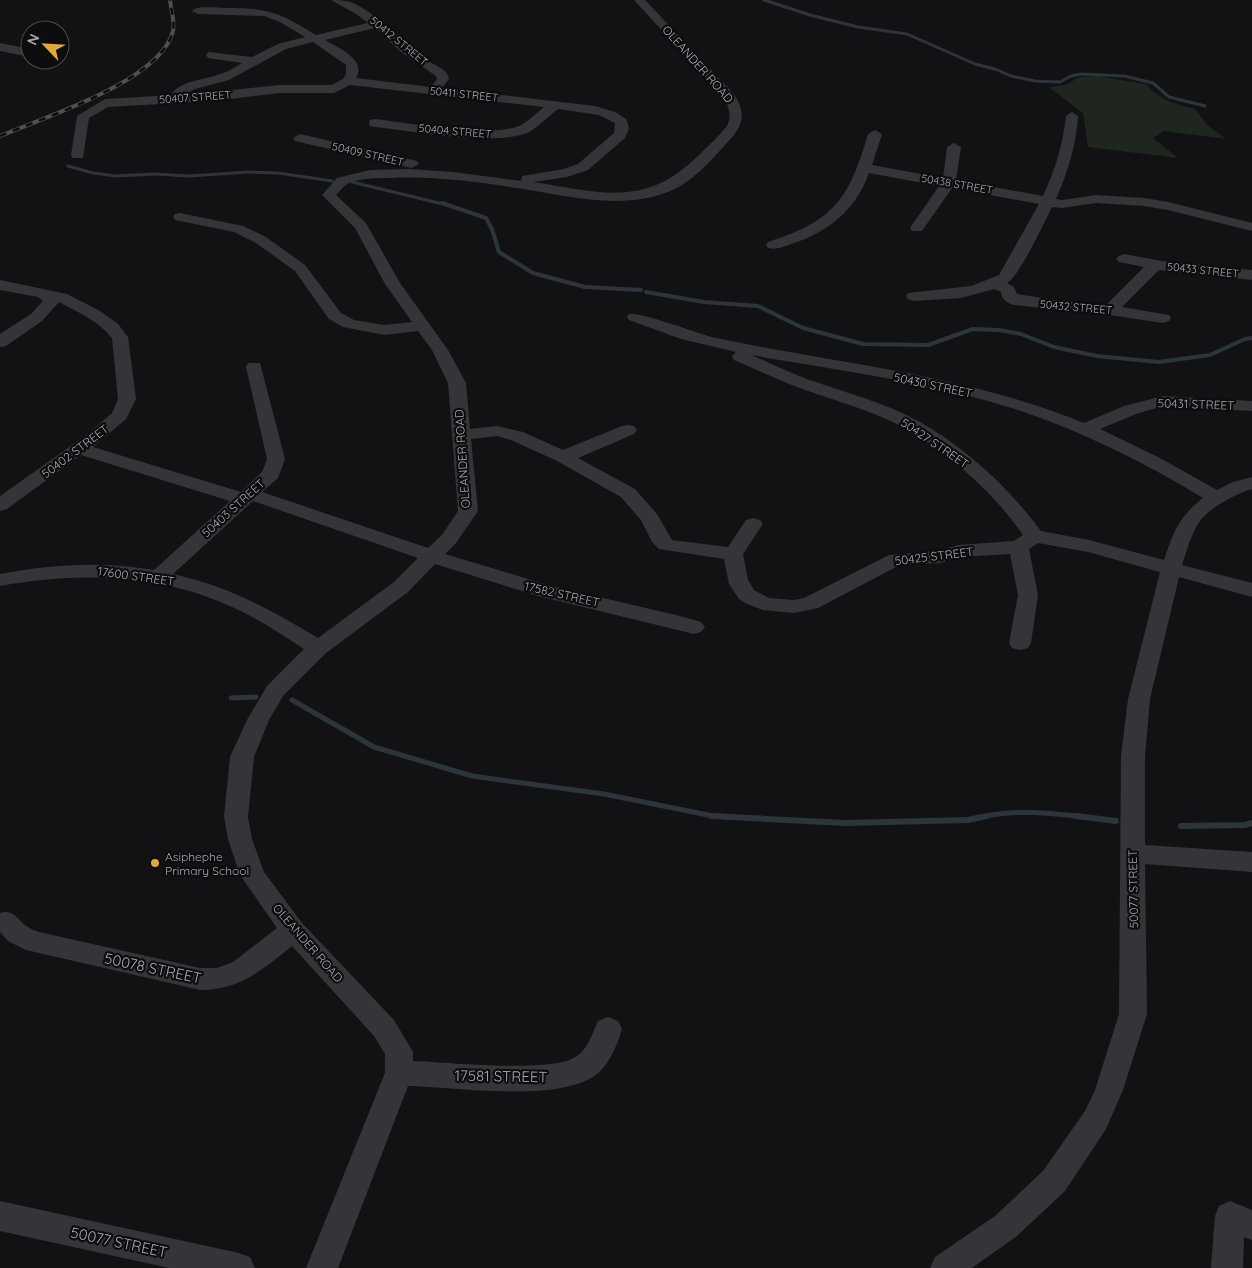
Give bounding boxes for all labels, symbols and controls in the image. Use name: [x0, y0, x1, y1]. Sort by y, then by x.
street label: 50412 STREET: [367, 13, 431, 69]
north arrow: [20, 20, 70, 70]
street label: OLEANDER ROAD: [659, 22, 737, 106]
text: N: [23, 31, 44, 48]
street label: 50411 STREET: [429, 83, 499, 105]
street label: 50407 STREET: [158, 87, 232, 107]
street label: 50404 STREET: [418, 121, 492, 141]
street label: 50409 STREET: [331, 139, 406, 169]
street label: 50438 STREET: [920, 171, 994, 197]
street label: 50433 STREET: [1166, 259, 1240, 281]
street label: 50432 STREET: [1039, 297, 1113, 317]
street label: 50430 STREET: [892, 369, 974, 401]
street label: 50431 STREET: [1157, 395, 1235, 413]
street label: OLEANDER ROAD: [451, 409, 473, 509]
street label: 50427 STREET: [898, 415, 972, 471]
street label: 50402 STREET: [39, 421, 111, 481]
street label: 50403 STREET: [198, 476, 268, 540]
street label: 50425 STREET: [894, 544, 974, 568]
street label: 17600 STREET: [97, 563, 175, 589]
street label: 17582 STREET: [523, 578, 601, 610]
place label: Asiphephe Primary School: [165, 849, 249, 878]
street label: 50077 STREET: [1125, 850, 1141, 928]
marker: Asiphephe Primary School: [149, 857, 161, 869]
street label: OLEANDER ROAD: [270, 901, 346, 986]
street label: 50078 STREET: [103, 948, 203, 988]
street label: 17581 STREET: [454, 1066, 548, 1086]
street label: 50077 STREET: [69, 1222, 169, 1262]

